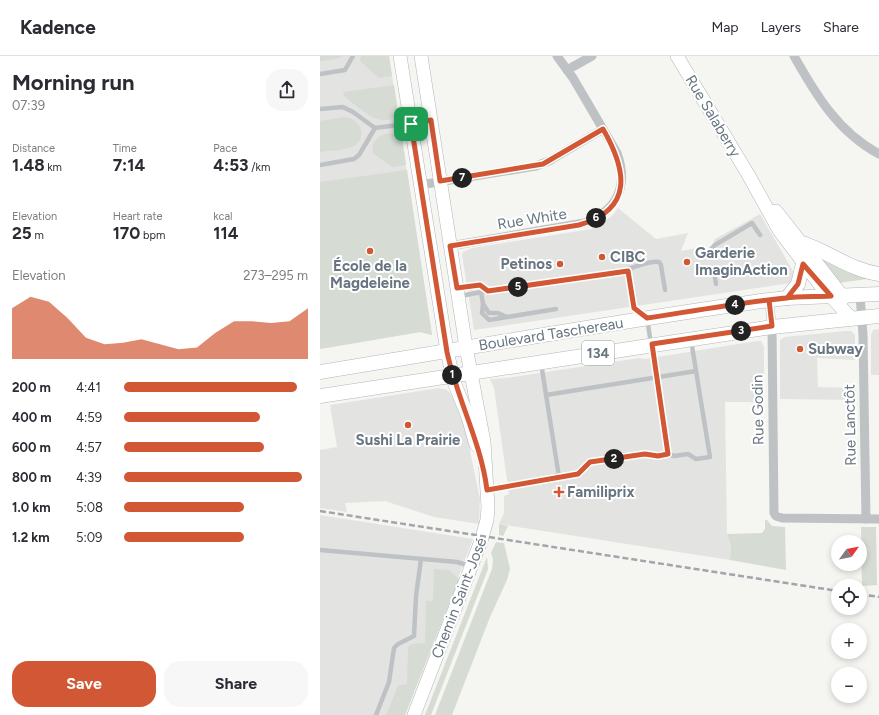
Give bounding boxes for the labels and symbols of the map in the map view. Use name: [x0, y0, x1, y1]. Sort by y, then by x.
street label: Rue Salaberry: [681, 72, 745, 160]
pin: [394, 107, 428, 141]
pin: 7: [452, 168, 472, 188]
street label: Rue White: [496, 205, 568, 233]
pin: 6: [586, 208, 606, 228]
place label: Garderie ImaginAction: [695, 244, 788, 279]
marker: École de la Magdeleine: [365, 246, 375, 256]
place label: CIBC: [610, 248, 645, 266]
marker: CIBC: [597, 252, 607, 262]
place label: Petinos: [501, 255, 552, 273]
place label: École de la Magdeleine: [330, 257, 411, 292]
marker: Garderie ImaginAction: [682, 257, 692, 267]
marker: Petinos: [555, 259, 565, 269]
pin: 5: [508, 277, 528, 297]
pin: 4: [725, 295, 745, 315]
street label: Boulevard Taschereau: [477, 314, 625, 354]
pin: 3: [731, 321, 751, 341]
place label: Subway: [808, 340, 863, 358]
road number: 134: [582, 341, 614, 365]
marker: Subway: [795, 344, 805, 354]
pin: 1: [442, 365, 462, 385]
street label: Rue Godin: [748, 375, 768, 445]
street label: Rue Lanctôt: [840, 384, 860, 466]
marker: Sushi La Prairie: [403, 420, 413, 430]
place label: Sushi La Prairie: [356, 431, 461, 449]
pin: 2: [604, 449, 624, 469]
place label: Familiprix: [567, 483, 635, 501]
marker: Familiprix: [554, 487, 564, 497]
street label: Chemin Saint-José: [428, 535, 490, 661]
north arrow: [831, 535, 867, 571]

